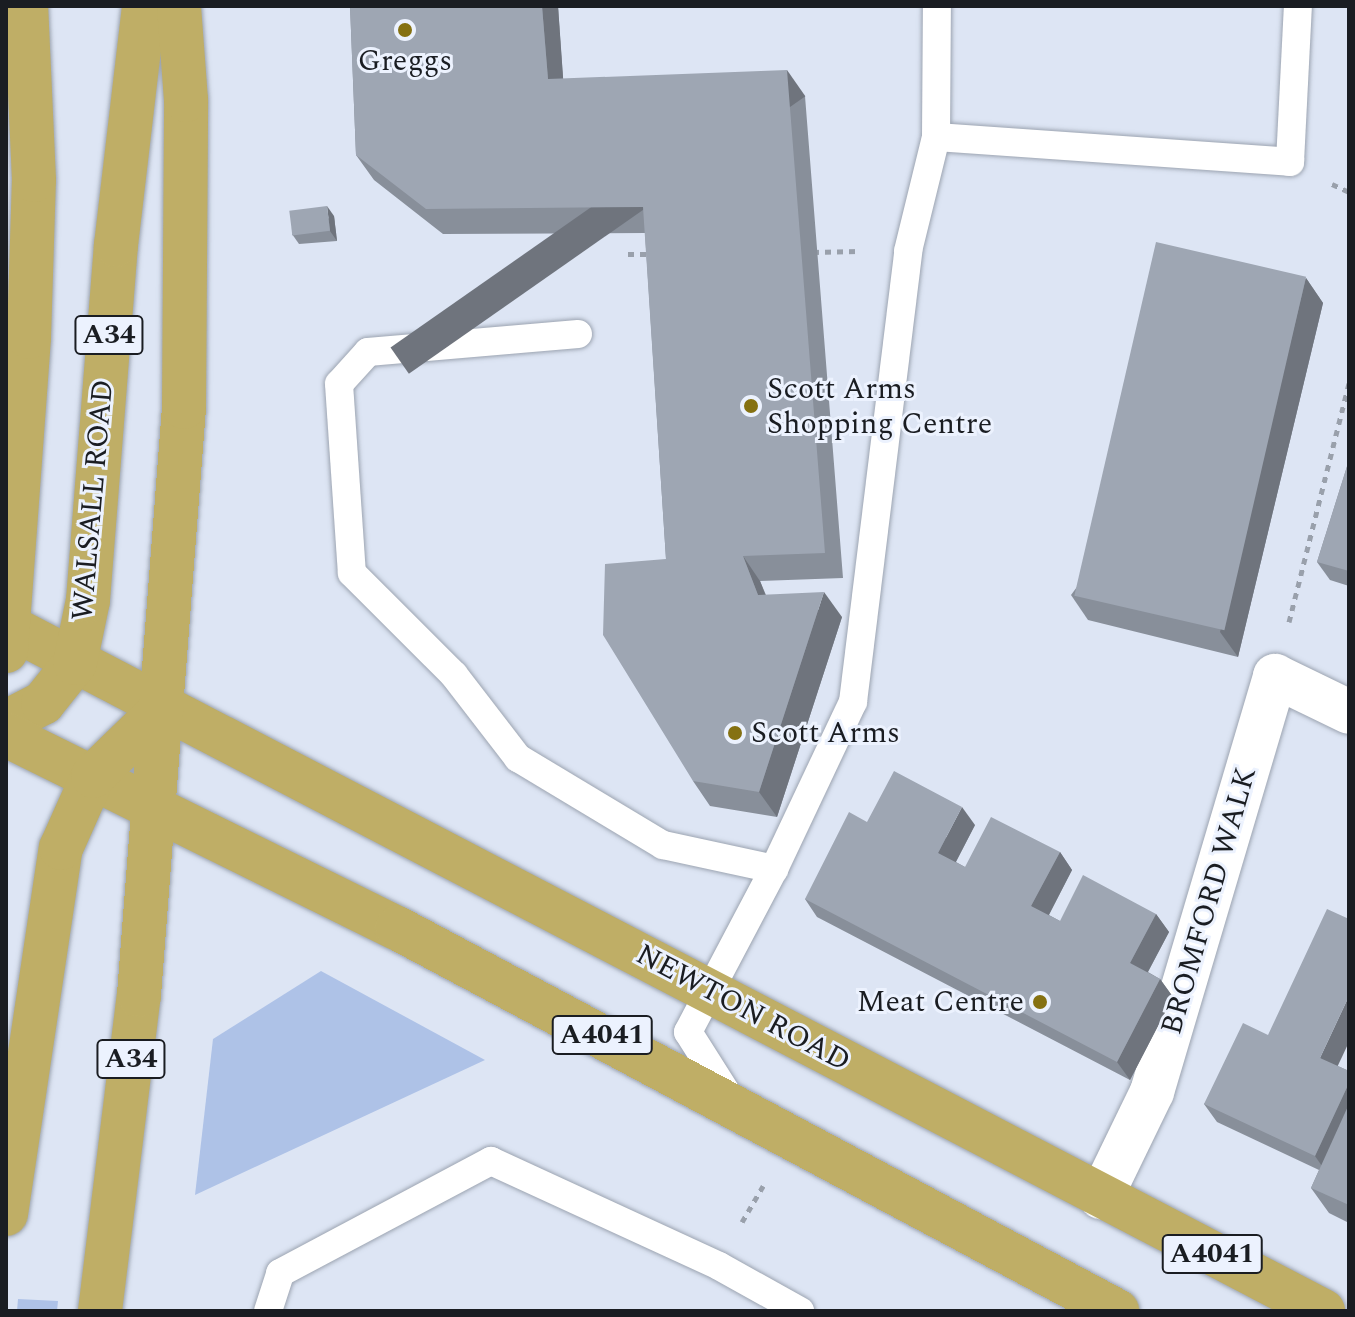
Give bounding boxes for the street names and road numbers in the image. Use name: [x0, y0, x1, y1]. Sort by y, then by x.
road number: A34: [73, 311, 145, 359]
street label: WALSALL ROAD: [65, 378, 121, 622]
street label: BROMFORD WALK: [1154, 763, 1264, 1039]
street label: NEWTON ROAD: [630, 936, 856, 1080]
road number: A4041: [550, 1011, 654, 1059]
road number: A34: [95, 1035, 167, 1083]
road number: A4041: [1160, 1230, 1264, 1278]

